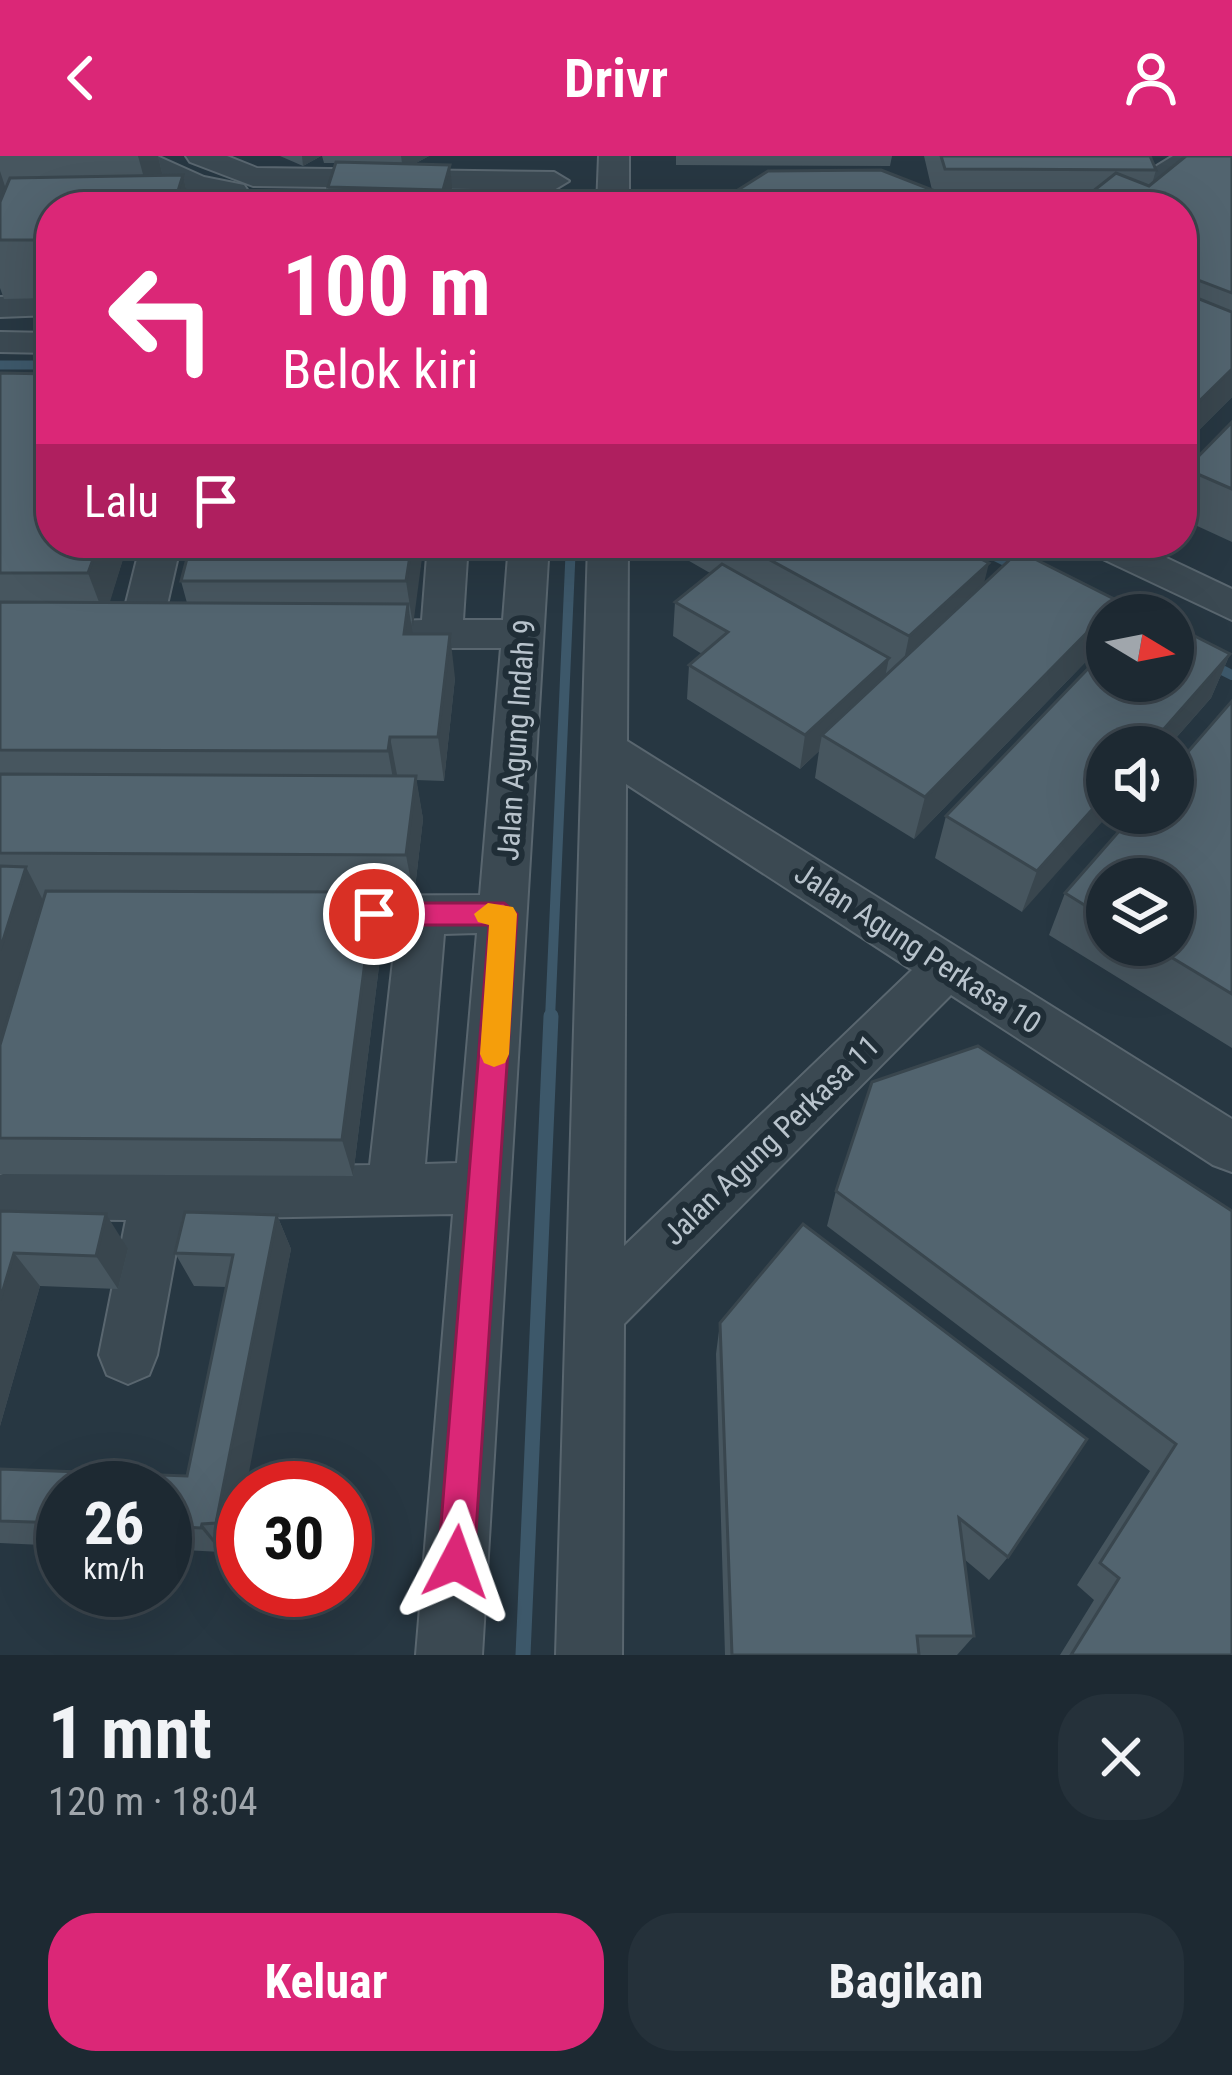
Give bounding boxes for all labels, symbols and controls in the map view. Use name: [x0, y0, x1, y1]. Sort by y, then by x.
icon: back: [48, 45, 114, 111]
icon: person: [1118, 45, 1184, 111]
text: Drivr: [564, 47, 668, 110]
text: 100 m: [282, 237, 491, 336]
icon: left: [84, 240, 240, 396]
text: Belok kiri: [282, 338, 479, 401]
icon: arrive: [183, 468, 249, 534]
text: Lalu: [84, 475, 159, 528]
north arrow: [1086, 594, 1194, 702]
map controls: [1086, 594, 1194, 966]
street label: Jalan Agung Indah 9: [490, 618, 542, 862]
button: sound: [1086, 726, 1194, 834]
street label: Jalan Agung Perkasa 10: [788, 855, 1048, 1041]
button: layers: [1086, 858, 1194, 966]
pin: [323, 863, 425, 965]
icon: arrive: [341, 881, 407, 947]
street label: Jalan Agung Perkasa 11: [656, 1028, 886, 1252]
speed limit sign: 30: [216, 1461, 372, 1617]
text: 26: [84, 1488, 144, 1559]
position arrow: [393, 1499, 519, 1625]
text: km/h: [83, 1551, 145, 1586]
text: 1 mnt: [48, 1691, 212, 1776]
button: close: [1058, 1694, 1184, 1820]
text: 120 m · 18:04: [48, 1779, 258, 1825]
button: Keluar: [48, 1913, 604, 2051]
button: Bagikan: [628, 1913, 1184, 2051]

